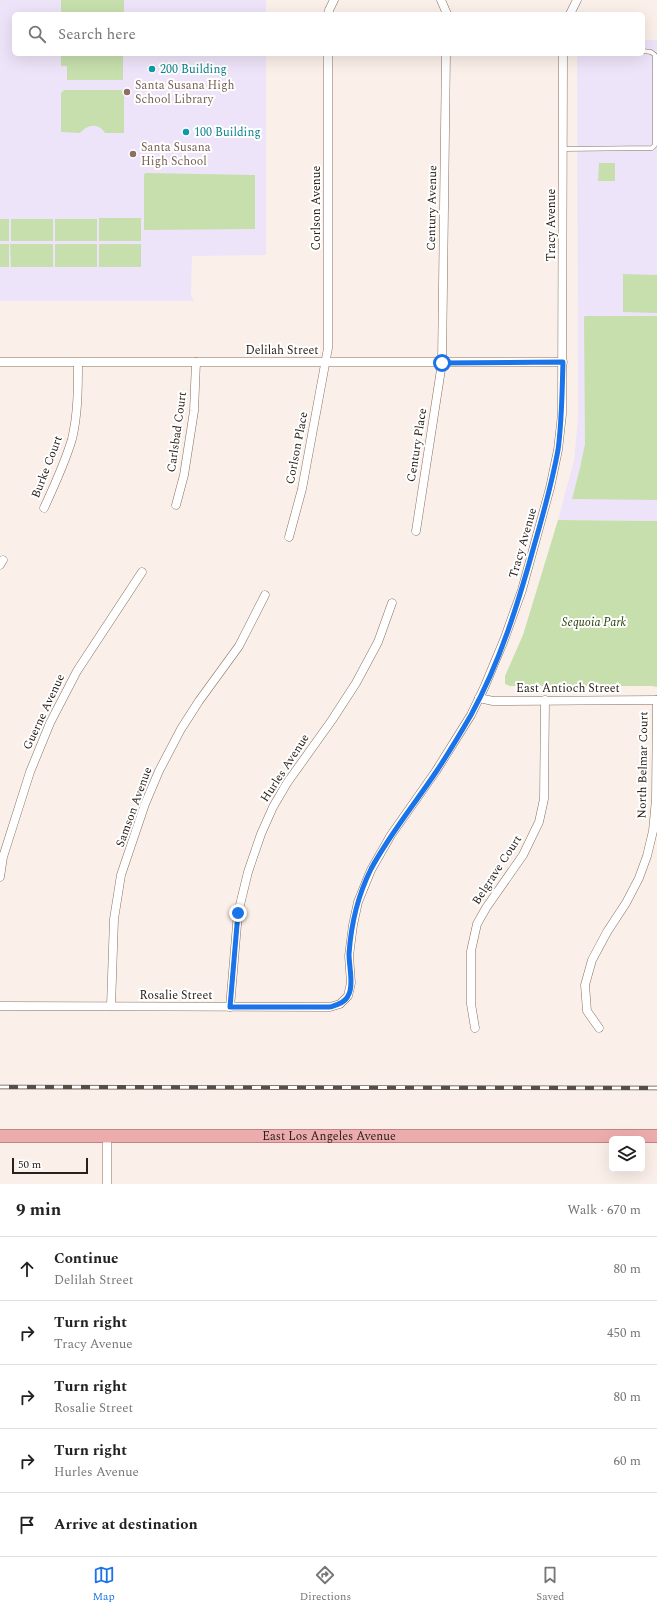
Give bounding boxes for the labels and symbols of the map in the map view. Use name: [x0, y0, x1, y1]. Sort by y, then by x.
place label: 200 Building: [160, 60, 227, 79]
marker: 200 Building: [147, 64, 157, 74]
place label: Santa Susana High School Library: [135, 76, 234, 109]
marker: Santa Susana High School Library: [122, 87, 132, 97]
place label: 100 Building: [194, 123, 261, 142]
marker: 100 Building: [181, 127, 191, 137]
place label: Santa Susana High School: [141, 138, 211, 171]
marker: Santa Susana High School: [128, 149, 138, 159]
street label: Corlson Avenue: [307, 165, 326, 250]
street label: Century Avenue: [422, 165, 442, 251]
street label: Tracy Avenue: [542, 189, 561, 261]
street label: Delilah Street: [245, 341, 319, 360]
route start: [433, 354, 451, 372]
street label: Carlsbad Court: [162, 390, 192, 474]
street label: Century Place: [402, 406, 432, 483]
street label: Corlson Place: [281, 410, 313, 486]
street label: Burke Court: [26, 433, 68, 501]
street label: Tracy Avenue: [504, 505, 542, 581]
park label: Sequoia Park: [562, 613, 627, 632]
street label: Guerne Avenue: [18, 671, 70, 753]
street label: East Antioch Street: [516, 679, 620, 698]
street label: North Belmar Court: [633, 711, 653, 819]
street label: Hurles Avenue: [256, 730, 314, 806]
street label: Samson Avenue: [111, 764, 157, 850]
street label: Belgrave Court: [467, 831, 527, 909]
route end: [229, 904, 247, 922]
street label: Rosalie Street: [140, 986, 213, 1005]
street label: East Los Angeles Avenue: [262, 1127, 396, 1146]
scale bar: [12, 1156, 88, 1175]

